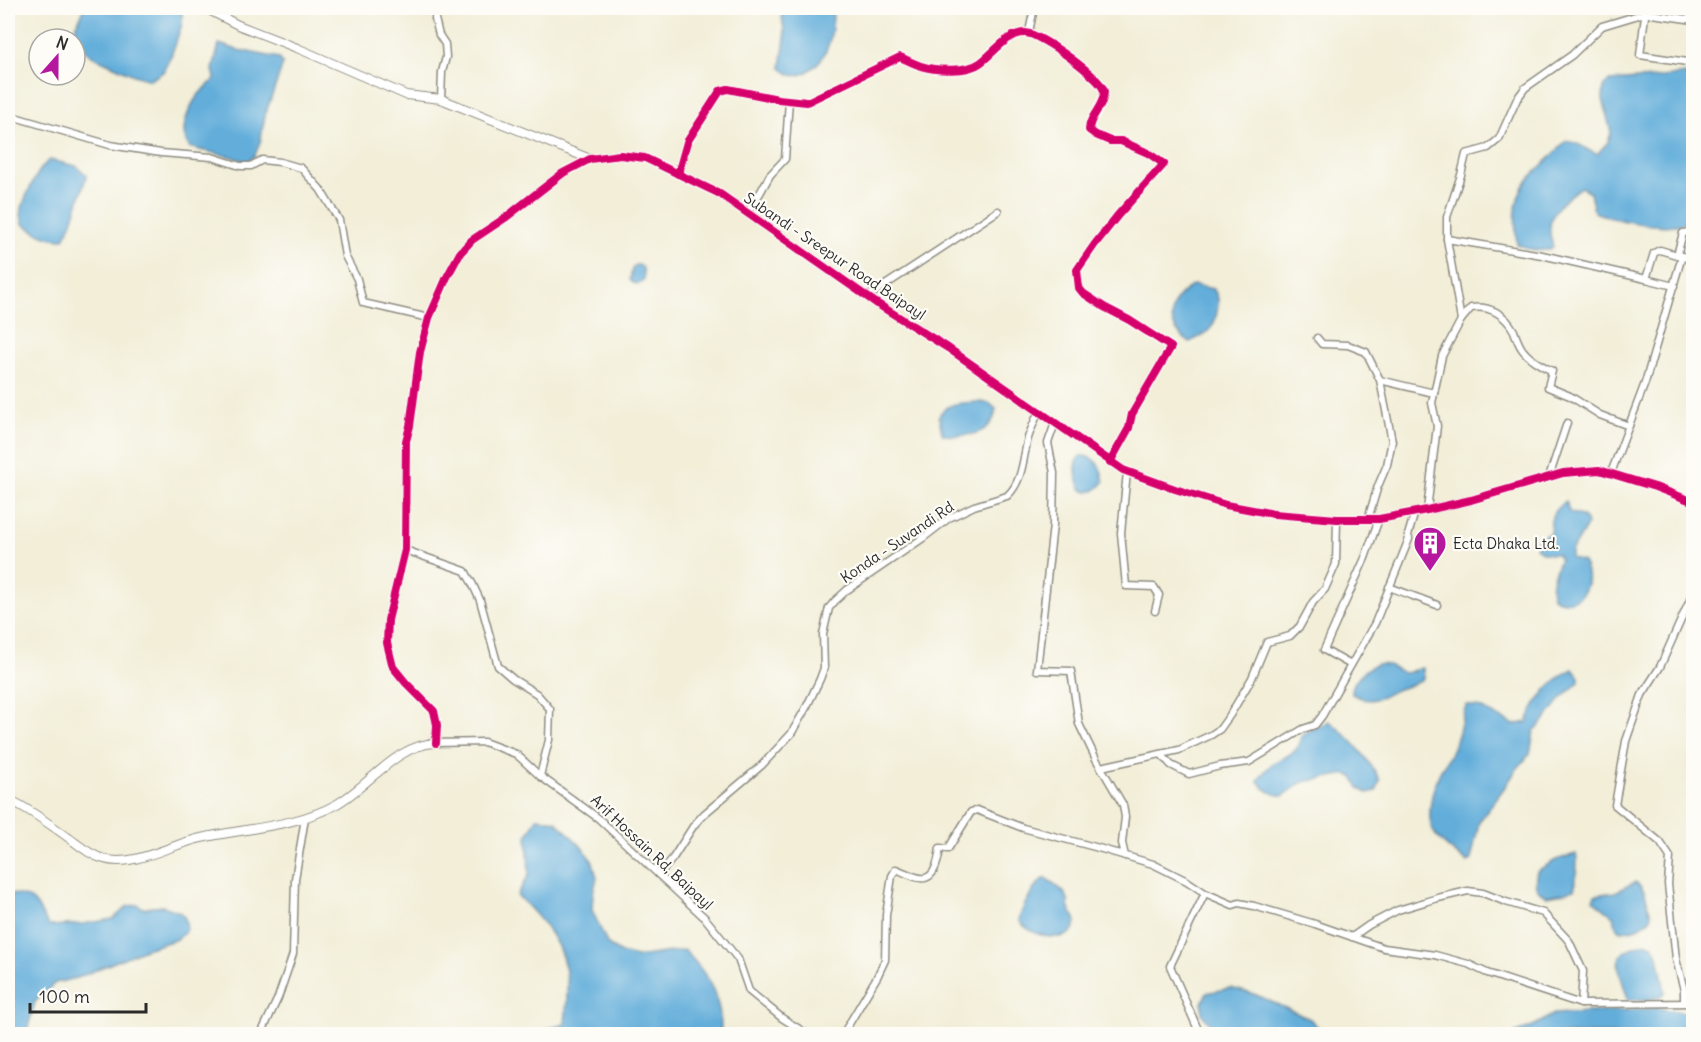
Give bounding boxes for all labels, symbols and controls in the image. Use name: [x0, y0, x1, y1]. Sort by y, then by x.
north arrow: [27, 27, 87, 87]
text: N: [54, 32, 71, 54]
street label: Subandi - Sreepur Road Baipayl: [741, 188, 929, 324]
street label: Konda - Suvandi Rd: [837, 497, 957, 587]
building icon: Ecta Dhaka Ltd.: [1412, 525, 1448, 572]
place label: Ecta Dhaka Ltd.: [1453, 534, 1559, 553]
street label: Arif Hossain Rd, Baipayl: [587, 790, 717, 914]
scale bar: [30, 976, 146, 1014]
text: 100 m: [39, 985, 90, 1008]

